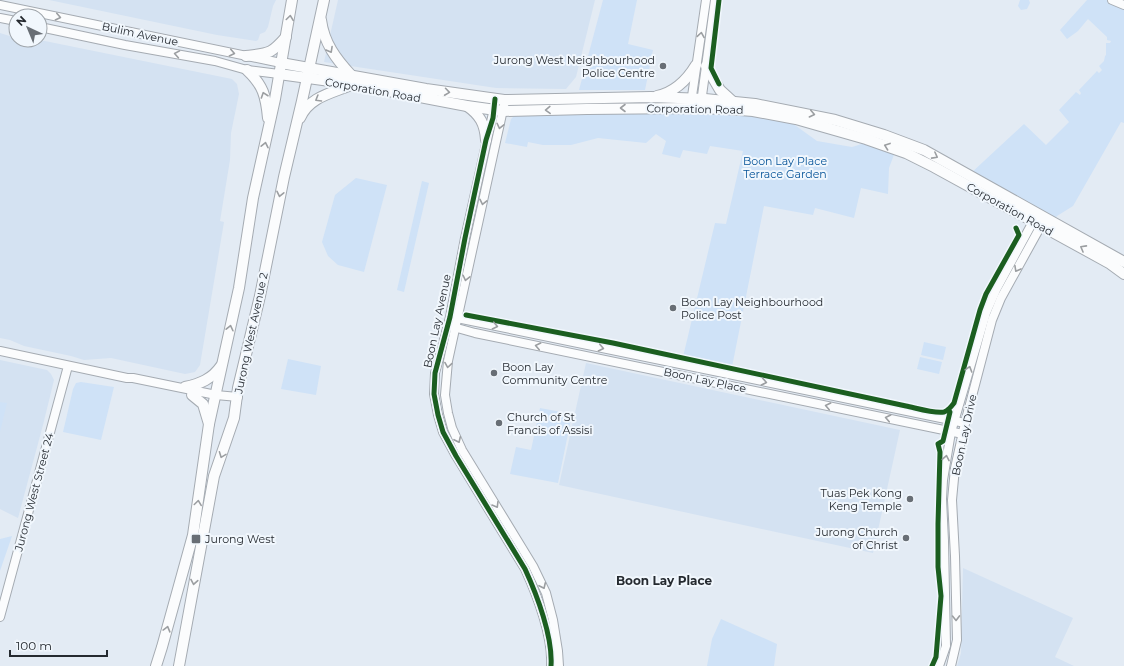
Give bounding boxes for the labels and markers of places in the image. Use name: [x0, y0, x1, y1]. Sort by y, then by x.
place label: Jurong West Neighbourhood Police Centre: [493, 53, 655, 80]
marker: Jurong West Neighbourhood Police Centre: [658, 61, 668, 71]
place label: Boon Lay Neighbourhood Police Post: [681, 295, 823, 322]
marker: Boon Lay Neighbourhood Police Post: [668, 303, 678, 313]
place label: Boon Lay Community Centre: [502, 360, 608, 387]
marker: Boon Lay Community Centre: [489, 368, 499, 378]
place label: Church of St Francis of Assisi: [507, 410, 592, 437]
marker: Church of St Francis of Assisi: [494, 418, 504, 428]
place label: Tuas Pek Kong Keng Temple: [820, 486, 902, 513]
marker: Tuas Pek Kong Keng Temple: [905, 494, 915, 504]
place label: Jurong Church of Christ: [815, 525, 899, 552]
place label: Jurong West: [204, 532, 276, 546]
marker: Jurong West: [190, 533, 202, 545]
marker: Jurong Church of Christ: [901, 533, 911, 543]

